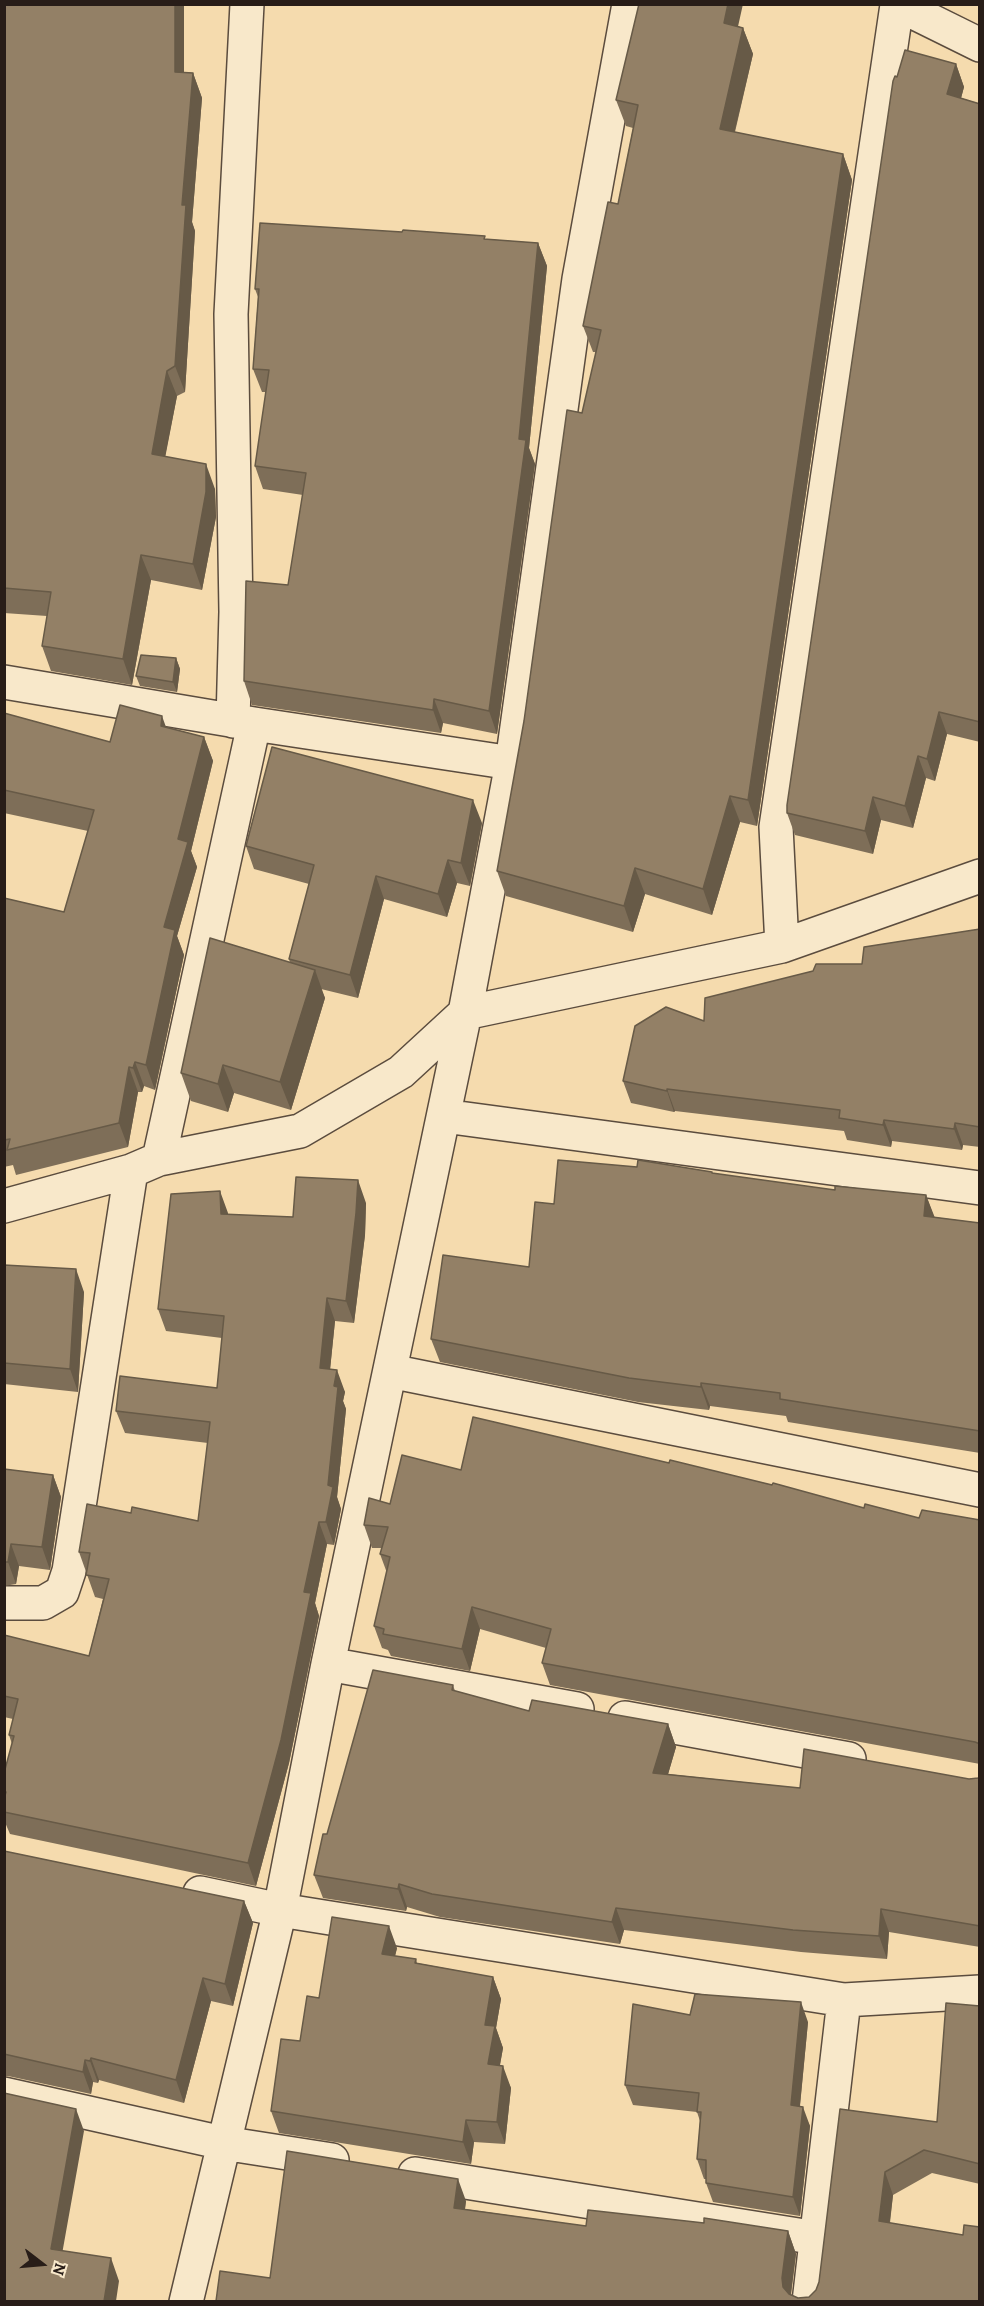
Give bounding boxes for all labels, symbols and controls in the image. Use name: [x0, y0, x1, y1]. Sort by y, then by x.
north arrow: [12, 2234, 72, 2294]
text: N: [47, 2260, 71, 2278]

